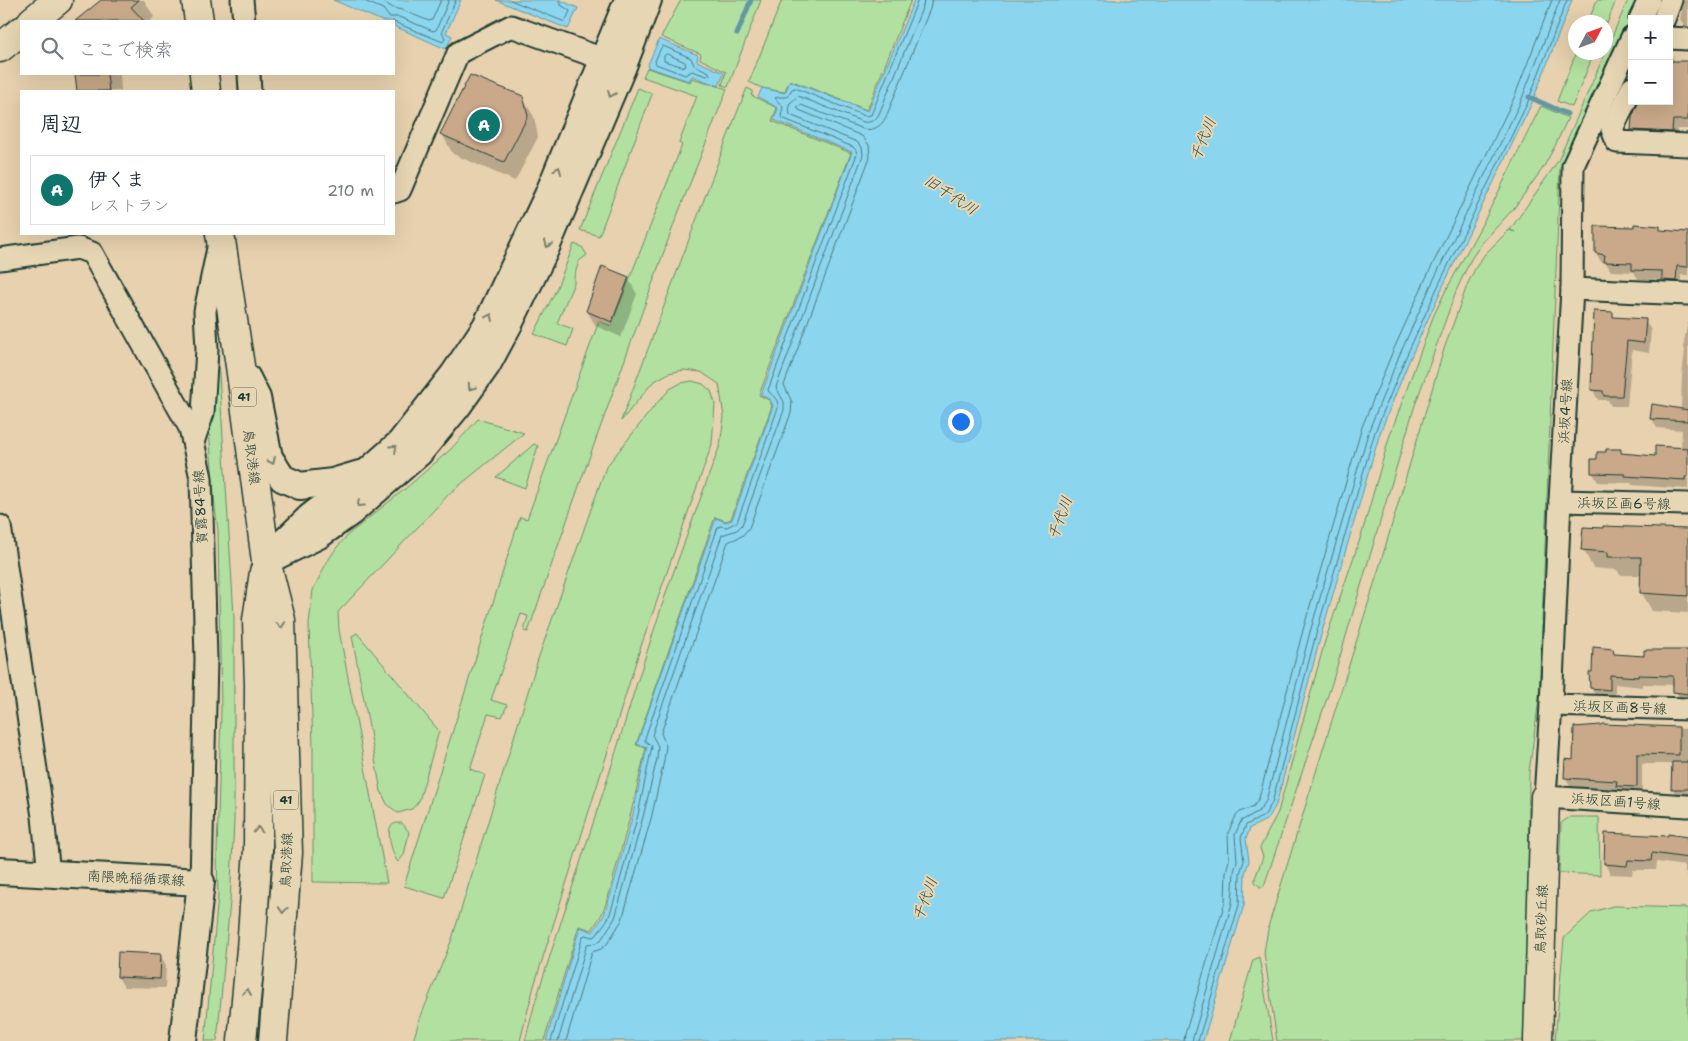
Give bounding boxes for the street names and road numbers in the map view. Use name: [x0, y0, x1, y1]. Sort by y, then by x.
street label: 浜坂4号線: [1554, 378, 1576, 444]
road number: 41: [232, 388, 256, 407]
street label: 鳥取港線: [240, 428, 264, 486]
street label: 賀露84号線: [189, 469, 211, 545]
street label: 浜坂区画6号線: [1577, 493, 1671, 513]
street label: 浜坂区画8号線: [1573, 696, 1667, 718]
street label: 浜坂区画1号線: [1571, 789, 1661, 813]
road number: 41: [274, 790, 298, 810]
street label: 鳥取港線: [276, 832, 296, 888]
street label: 南隈晩稲循環線: [87, 866, 185, 890]
street label: 鳥取砂丘線: [1531, 884, 1551, 954]

